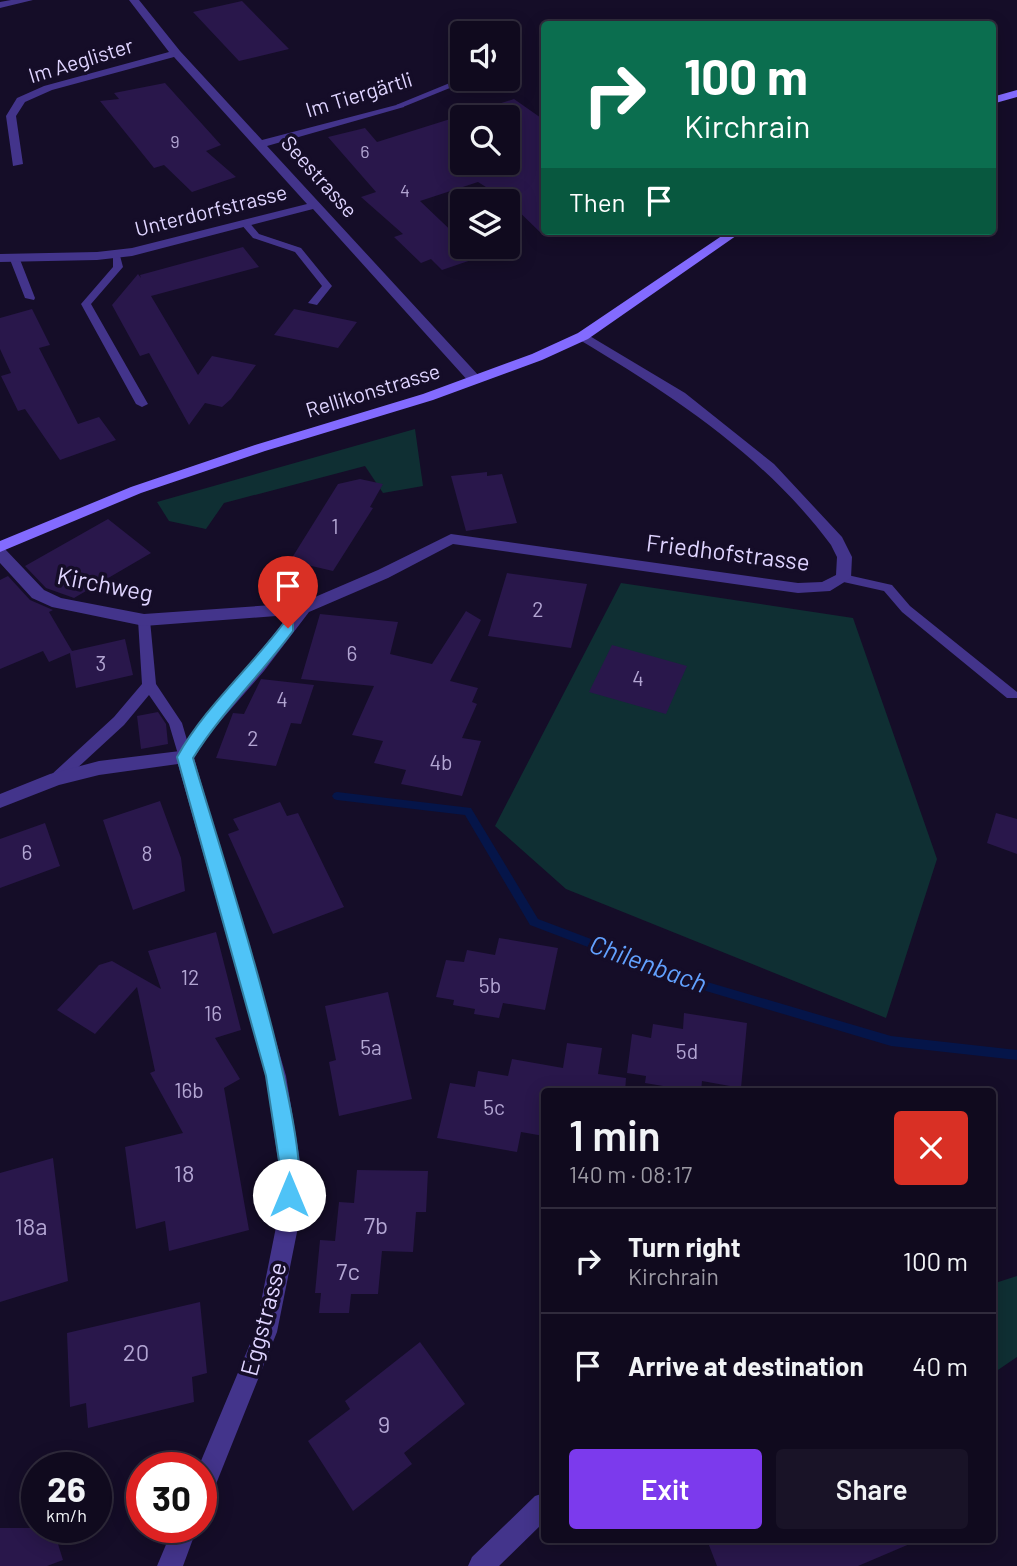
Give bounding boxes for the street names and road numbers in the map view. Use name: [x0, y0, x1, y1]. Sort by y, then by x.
street label: Im Aeglister: [25, 32, 136, 87]
street label: Im Tiergärtli: [302, 65, 415, 122]
street label: Seestrasse: [277, 130, 363, 222]
street label: Unterdorfstrasse: [132, 179, 289, 241]
street label: Rellikonstrasse: [302, 357, 443, 422]
street label: Friedhofstrasse: [645, 527, 812, 576]
street label: Kirchweg: [55, 560, 156, 607]
street label: Eggstrasse: [233, 1258, 292, 1379]

